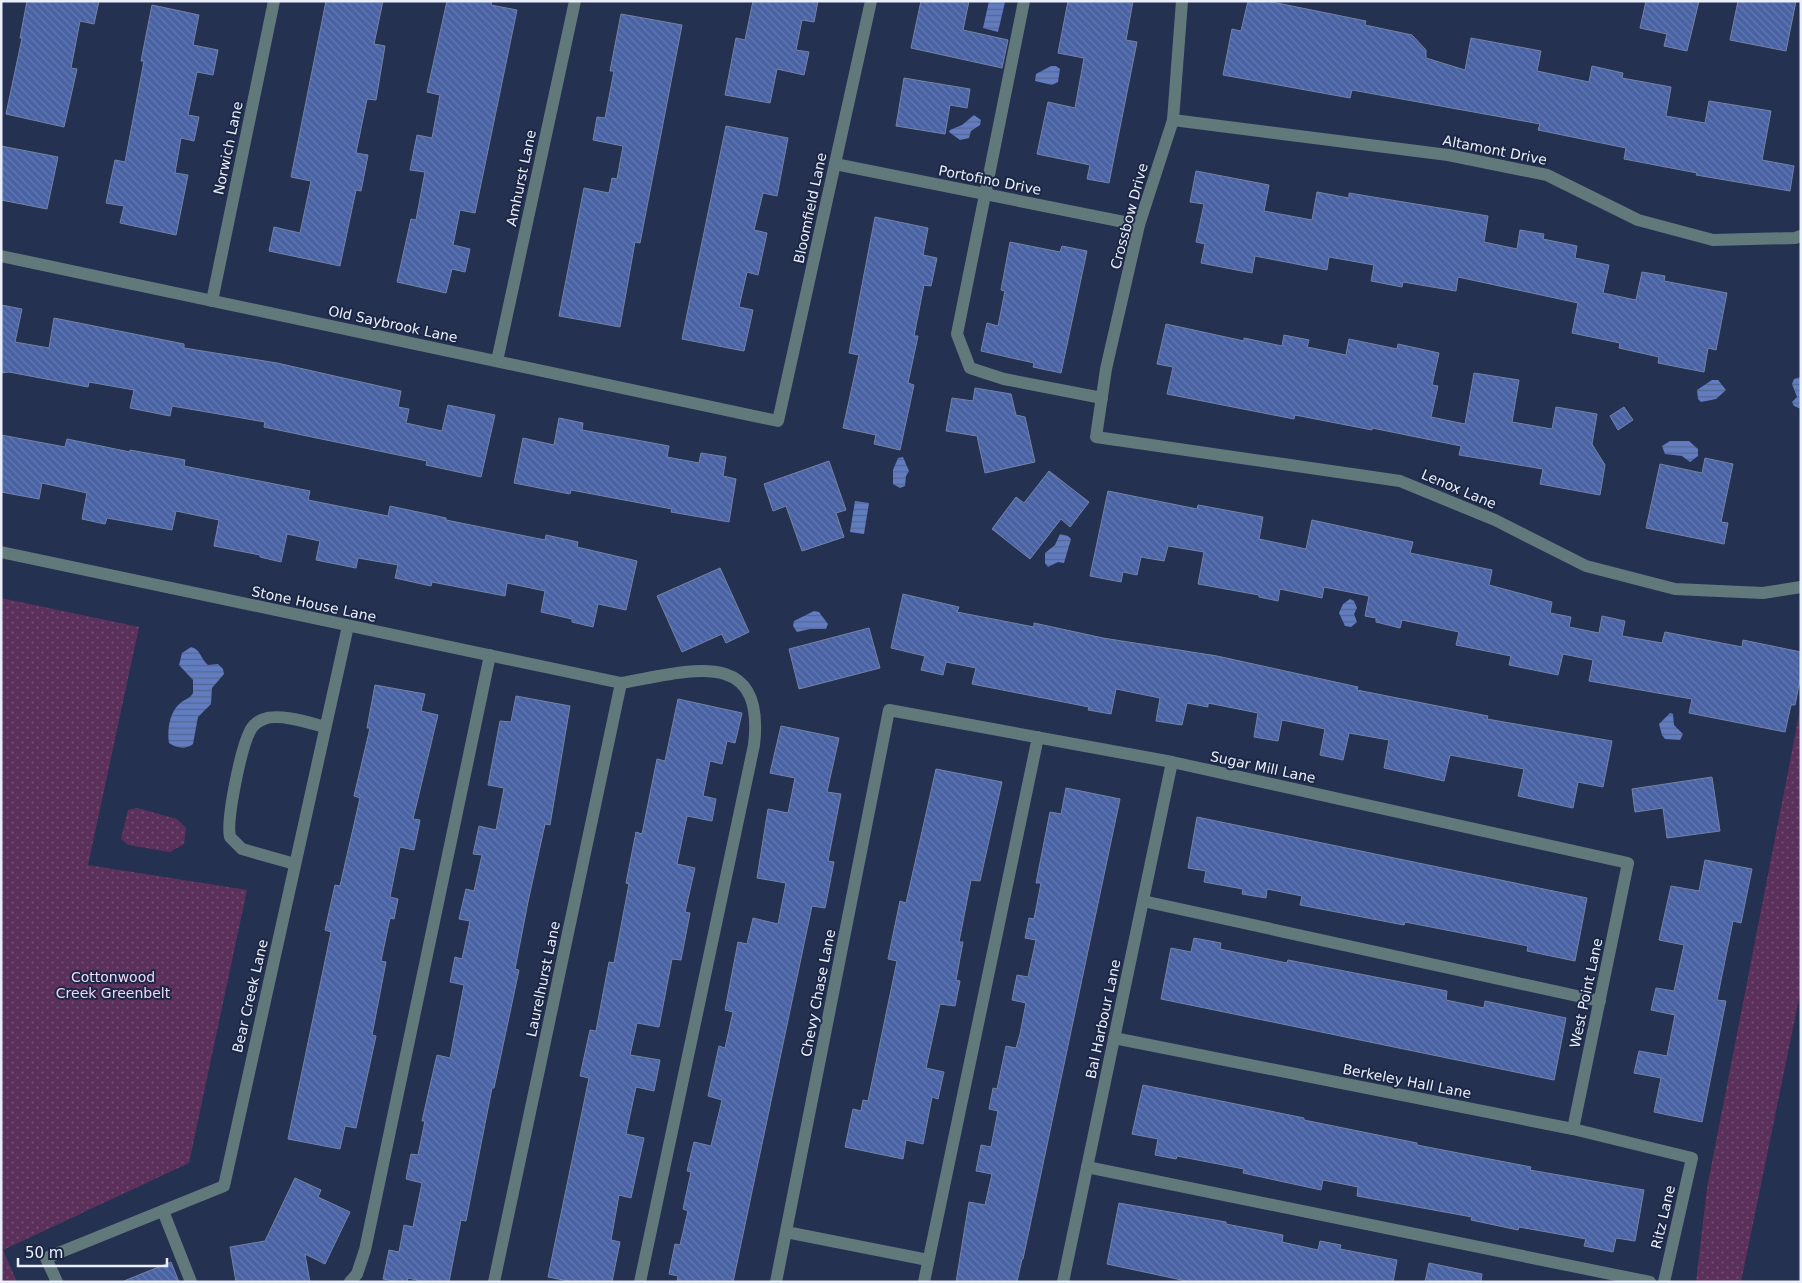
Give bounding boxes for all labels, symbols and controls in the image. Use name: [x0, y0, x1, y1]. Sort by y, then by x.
street label: Norwich Lane: [210, 100, 246, 196]
street label: Amhurst Lane: [503, 128, 539, 228]
street label: Altamont Drive: [1442, 132, 1548, 168]
street label: Bloomfield Lane: [790, 151, 830, 265]
street label: Crossbow Drive: [1107, 161, 1151, 271]
street label: Portofino Drive: [937, 162, 1043, 198]
street label: Old Saybrook Lane: [327, 302, 459, 346]
street label: Lenox Lane: [1419, 466, 1499, 512]
street label: Stone House Lane: [250, 583, 378, 625]
street label: Sugar Mill Lane: [1209, 748, 1317, 786]
street label: Laurelhurst Lane: [523, 920, 563, 1038]
street label: Chevy Chase Lane: [798, 928, 838, 1058]
street label: West Point Lane: [1567, 937, 1605, 1049]
street label: Bear Creek Lane: [229, 938, 271, 1054]
street label: Bal Harbour Lane: [1083, 958, 1123, 1080]
park label: Cottonwood Creek Greenbelt: [56, 969, 171, 1001]
street label: Berkeley Hall Lane: [1341, 1061, 1473, 1101]
street label: Ritz Lane: [1648, 1184, 1678, 1250]
scale bar: [18, 1236, 166, 1268]
text: 50 m: [25, 1244, 63, 1262]

